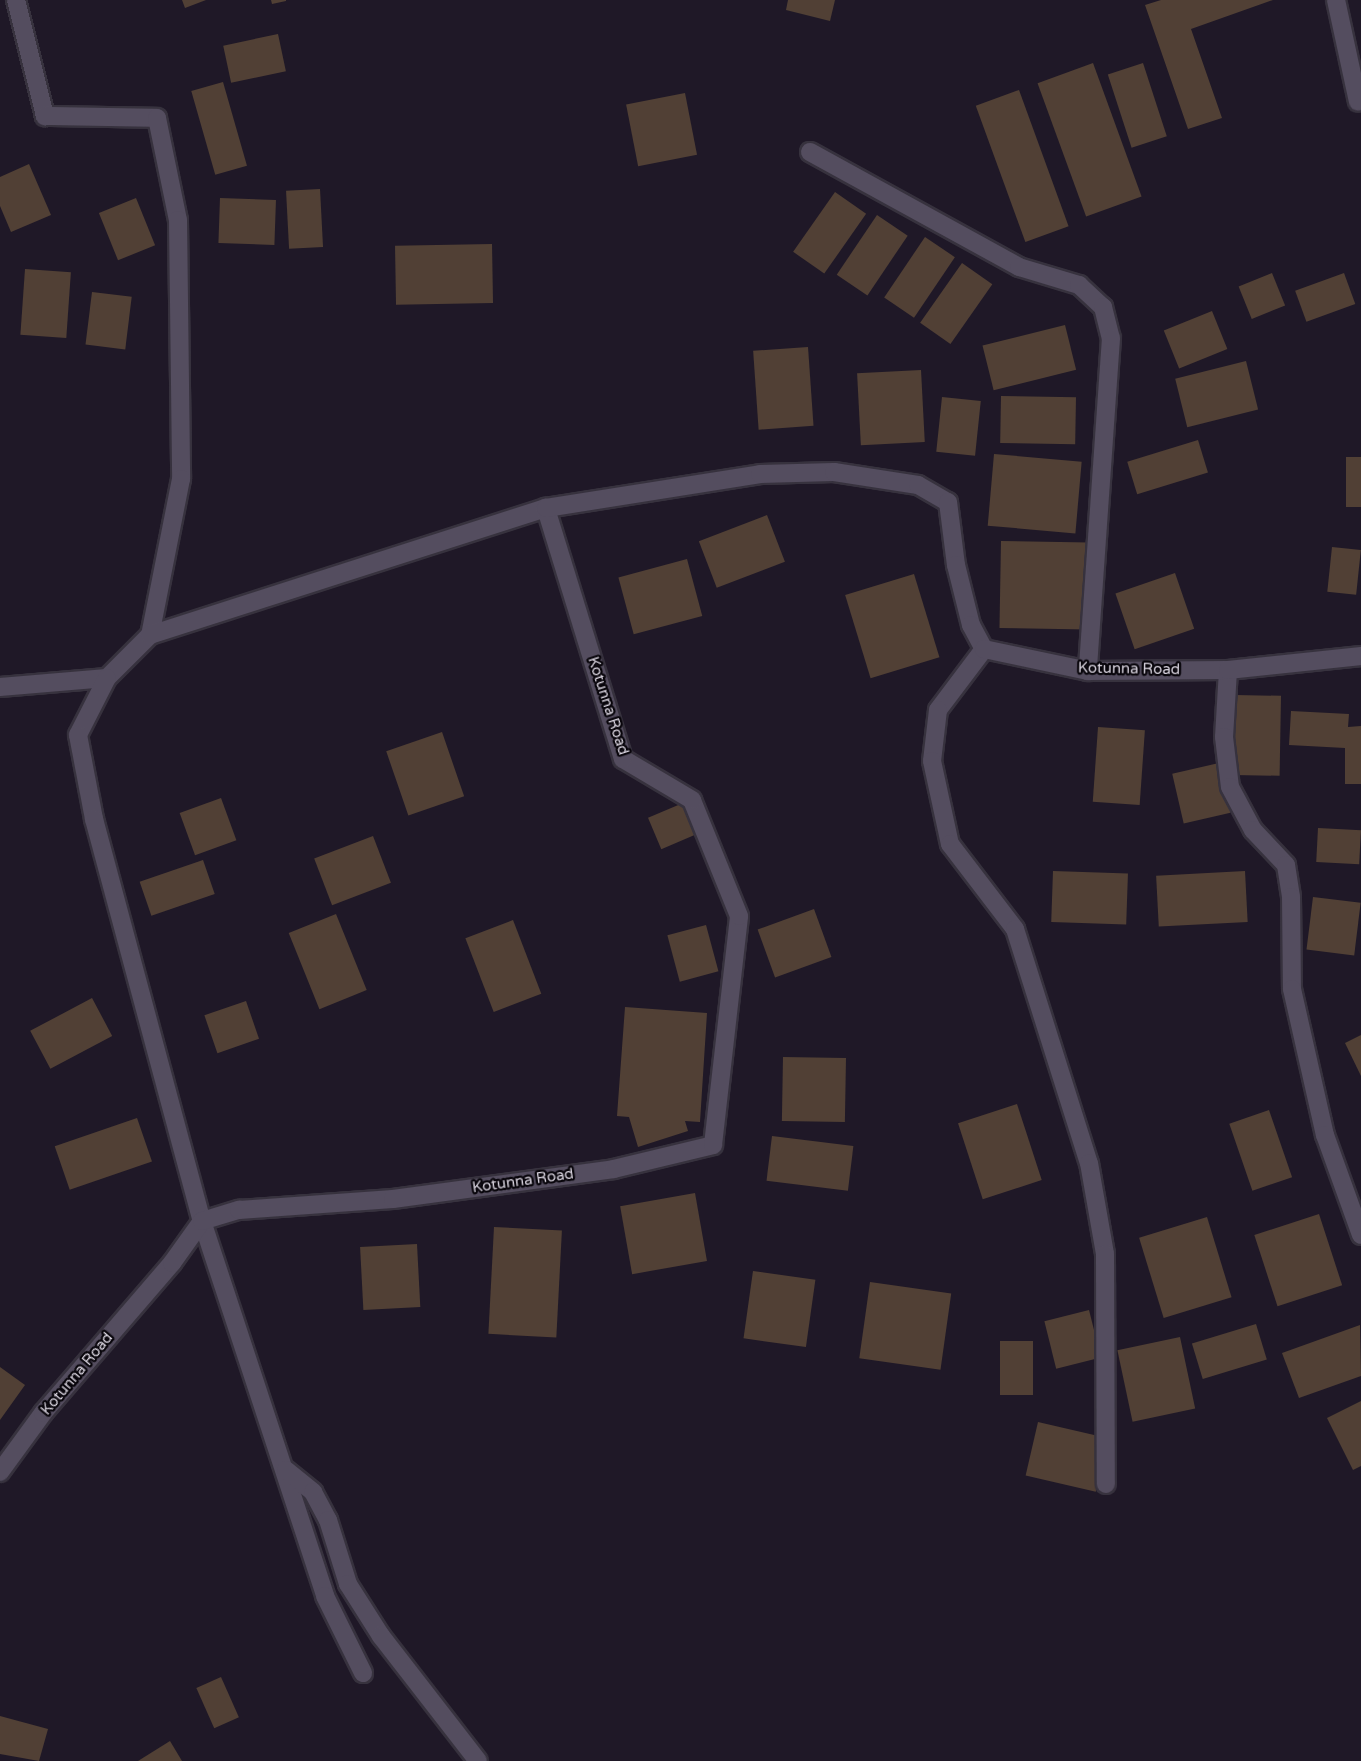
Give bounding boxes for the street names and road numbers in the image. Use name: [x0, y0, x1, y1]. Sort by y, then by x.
street label: Kotunna Road: [584, 655, 632, 757]
street label: Kotunna Road: [1078, 659, 1180, 679]
street label: Kotunna Road: [471, 1165, 575, 1197]
street label: Kotunna Road: [37, 1329, 117, 1419]

